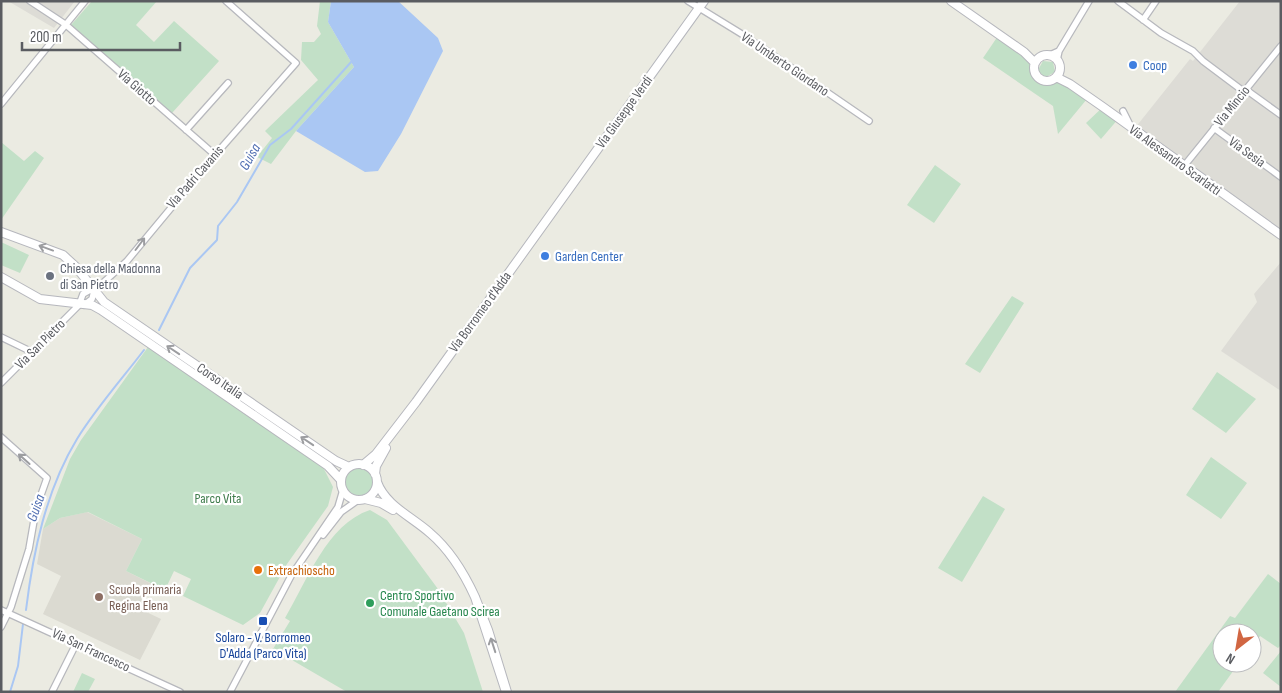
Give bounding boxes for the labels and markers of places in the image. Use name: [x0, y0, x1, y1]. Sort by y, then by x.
place label: Coop: [1143, 57, 1167, 74]
marker: Coop: [1127, 59, 1139, 71]
place label: Garden Center: [555, 248, 623, 265]
marker: Garden Center: [539, 250, 551, 262]
place label: Chiesa della Madonna di San Pietro: [60, 260, 161, 293]
marker: Chiesa della Madonna di San Pietro: [44, 270, 56, 282]
place label: Extrachioscho: [268, 562, 335, 579]
marker: Extrachioscho: [252, 564, 264, 576]
place label: Scuola primaria Regina Elena: [109, 581, 181, 614]
place label: Centro Sportivo Comunale Gaetano Scirea: [380, 587, 500, 620]
marker: Scuola primaria Regina Elena: [93, 591, 105, 603]
marker: Centro Sportivo Comunale Gaetano Scirea: [364, 597, 376, 609]
marker: Solaro - V. Borromeo D'Adda (Parco Vita): [257, 615, 269, 627]
place label: Solaro - V. Borromeo D'Adda (Parco Vita): [215, 629, 311, 662]

